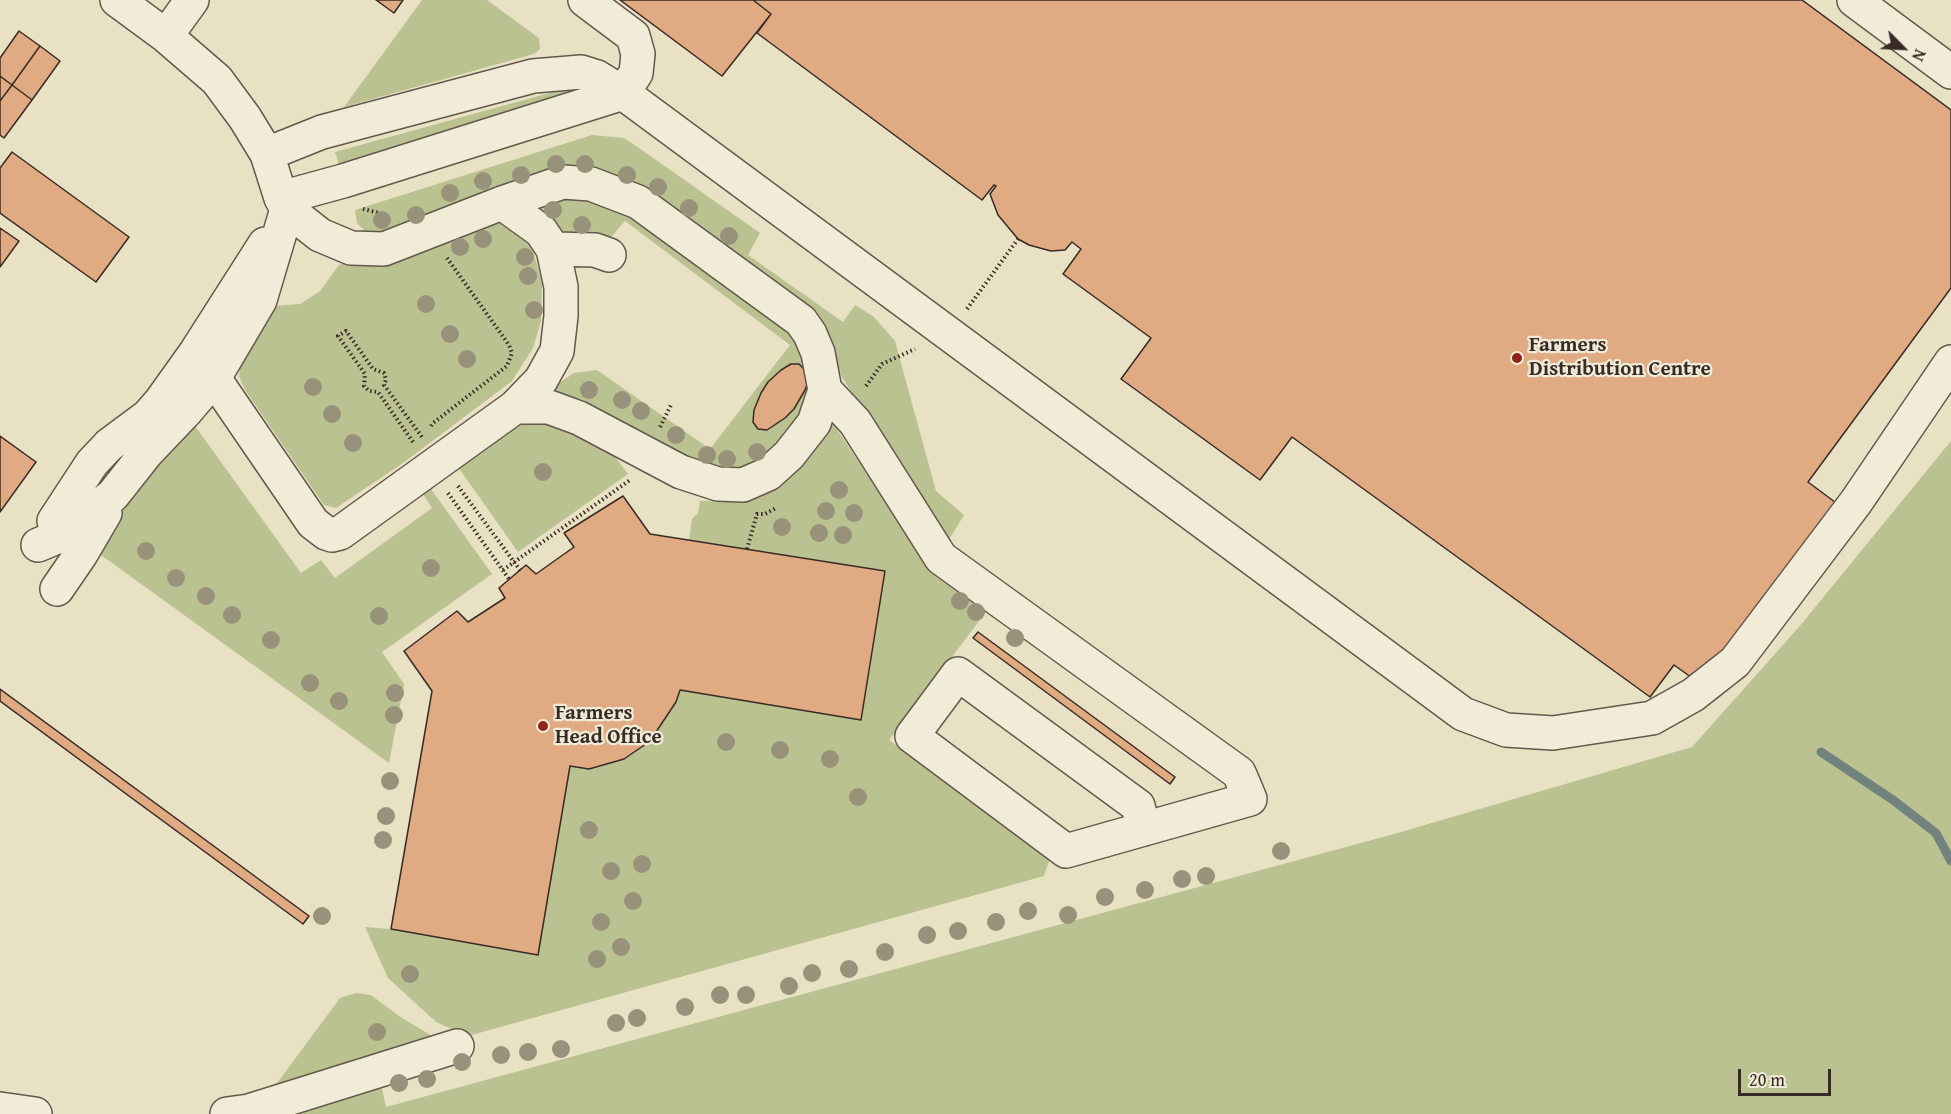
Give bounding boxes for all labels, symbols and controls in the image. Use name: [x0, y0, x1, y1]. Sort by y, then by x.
north arrow: [1873, 18, 1933, 78]
text: N: [1906, 46, 1933, 65]
place label: Farmers Distribution Centre: [1529, 333, 1711, 383]
marker: Farmers Distribution Centre: [1510, 351, 1524, 365]
place label: Farmers Head Office: [555, 701, 662, 751]
marker: Farmers Head Office: [536, 719, 550, 733]
scale bar: [1741, 1057, 1834, 1095]
text: 20 m: [1749, 1066, 1785, 1093]

